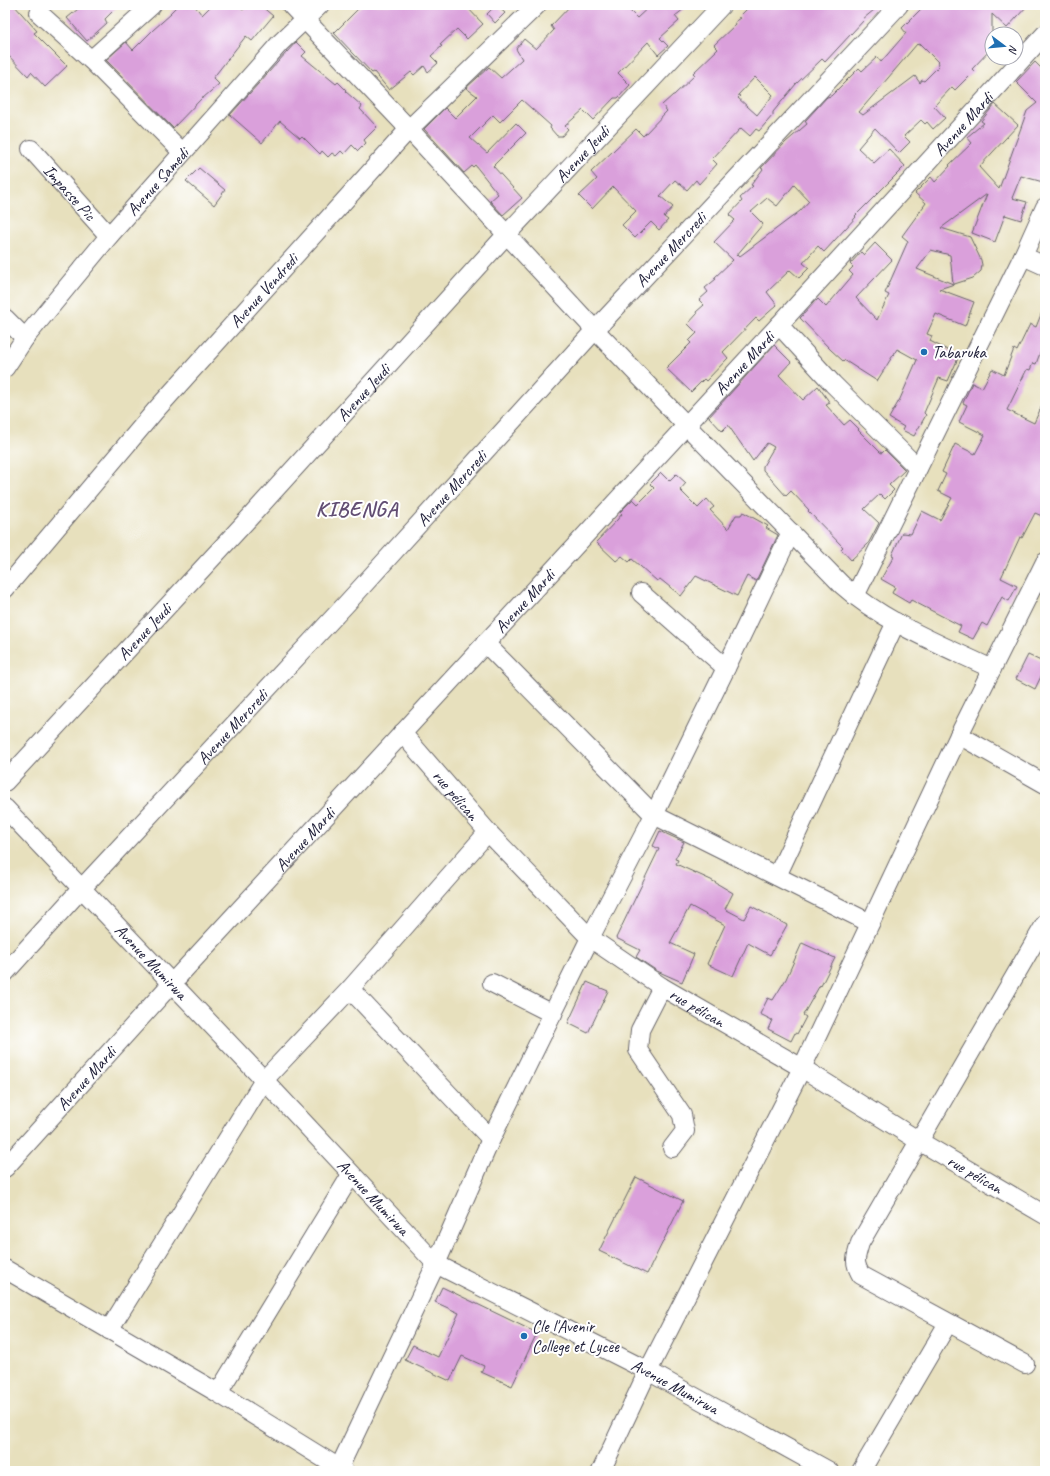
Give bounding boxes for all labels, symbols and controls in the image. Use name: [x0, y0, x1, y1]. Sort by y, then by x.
north arrow: [984, 26, 1024, 66]
text: N: [1005, 44, 1021, 56]
street label: Avenue Mardi: [929, 86, 998, 160]
street label: Avenue Jeudi: [551, 119, 616, 187]
street label: Avenue Samedi: [122, 141, 195, 220]
street label: Impasse Pic: [39, 160, 101, 225]
street label: Avenue Mercredi: [630, 206, 712, 291]
street label: Avenue Vendredi: [225, 247, 304, 332]
street label: Avenue Mardi: [710, 325, 780, 399]
place label: Tabaruka: [932, 342, 988, 363]
marker: Tabaruka: [919, 347, 929, 357]
street label: Avenue Jeudi: [332, 358, 396, 426]
street label: Avenue Mercredi: [412, 444, 493, 530]
district label: KIBENGA: [316, 496, 398, 522]
street label: Avenue Mardi: [490, 564, 560, 637]
street label: Avenue Jeudi: [113, 597, 178, 664]
street label: Avenue Mercredi: [192, 683, 274, 769]
street label: rue pélican: [428, 765, 484, 826]
street label: Avenue Mardi: [270, 802, 340, 875]
street label: Avenue Mumirwa: [110, 919, 193, 1005]
street label: rue pélican: [666, 983, 730, 1032]
street label: Avenue Mardi: [52, 1041, 122, 1115]
street label: rue pélican: [944, 1150, 1008, 1199]
street label: Avenue Mumirwa: [333, 1155, 415, 1241]
place label: Cle l'Avenir College et Lycee: [532, 1316, 620, 1357]
marker: Cle l'Avenir College et Lycee: [519, 1331, 529, 1341]
street label: Avenue Mumirwa: [628, 1354, 724, 1419]

